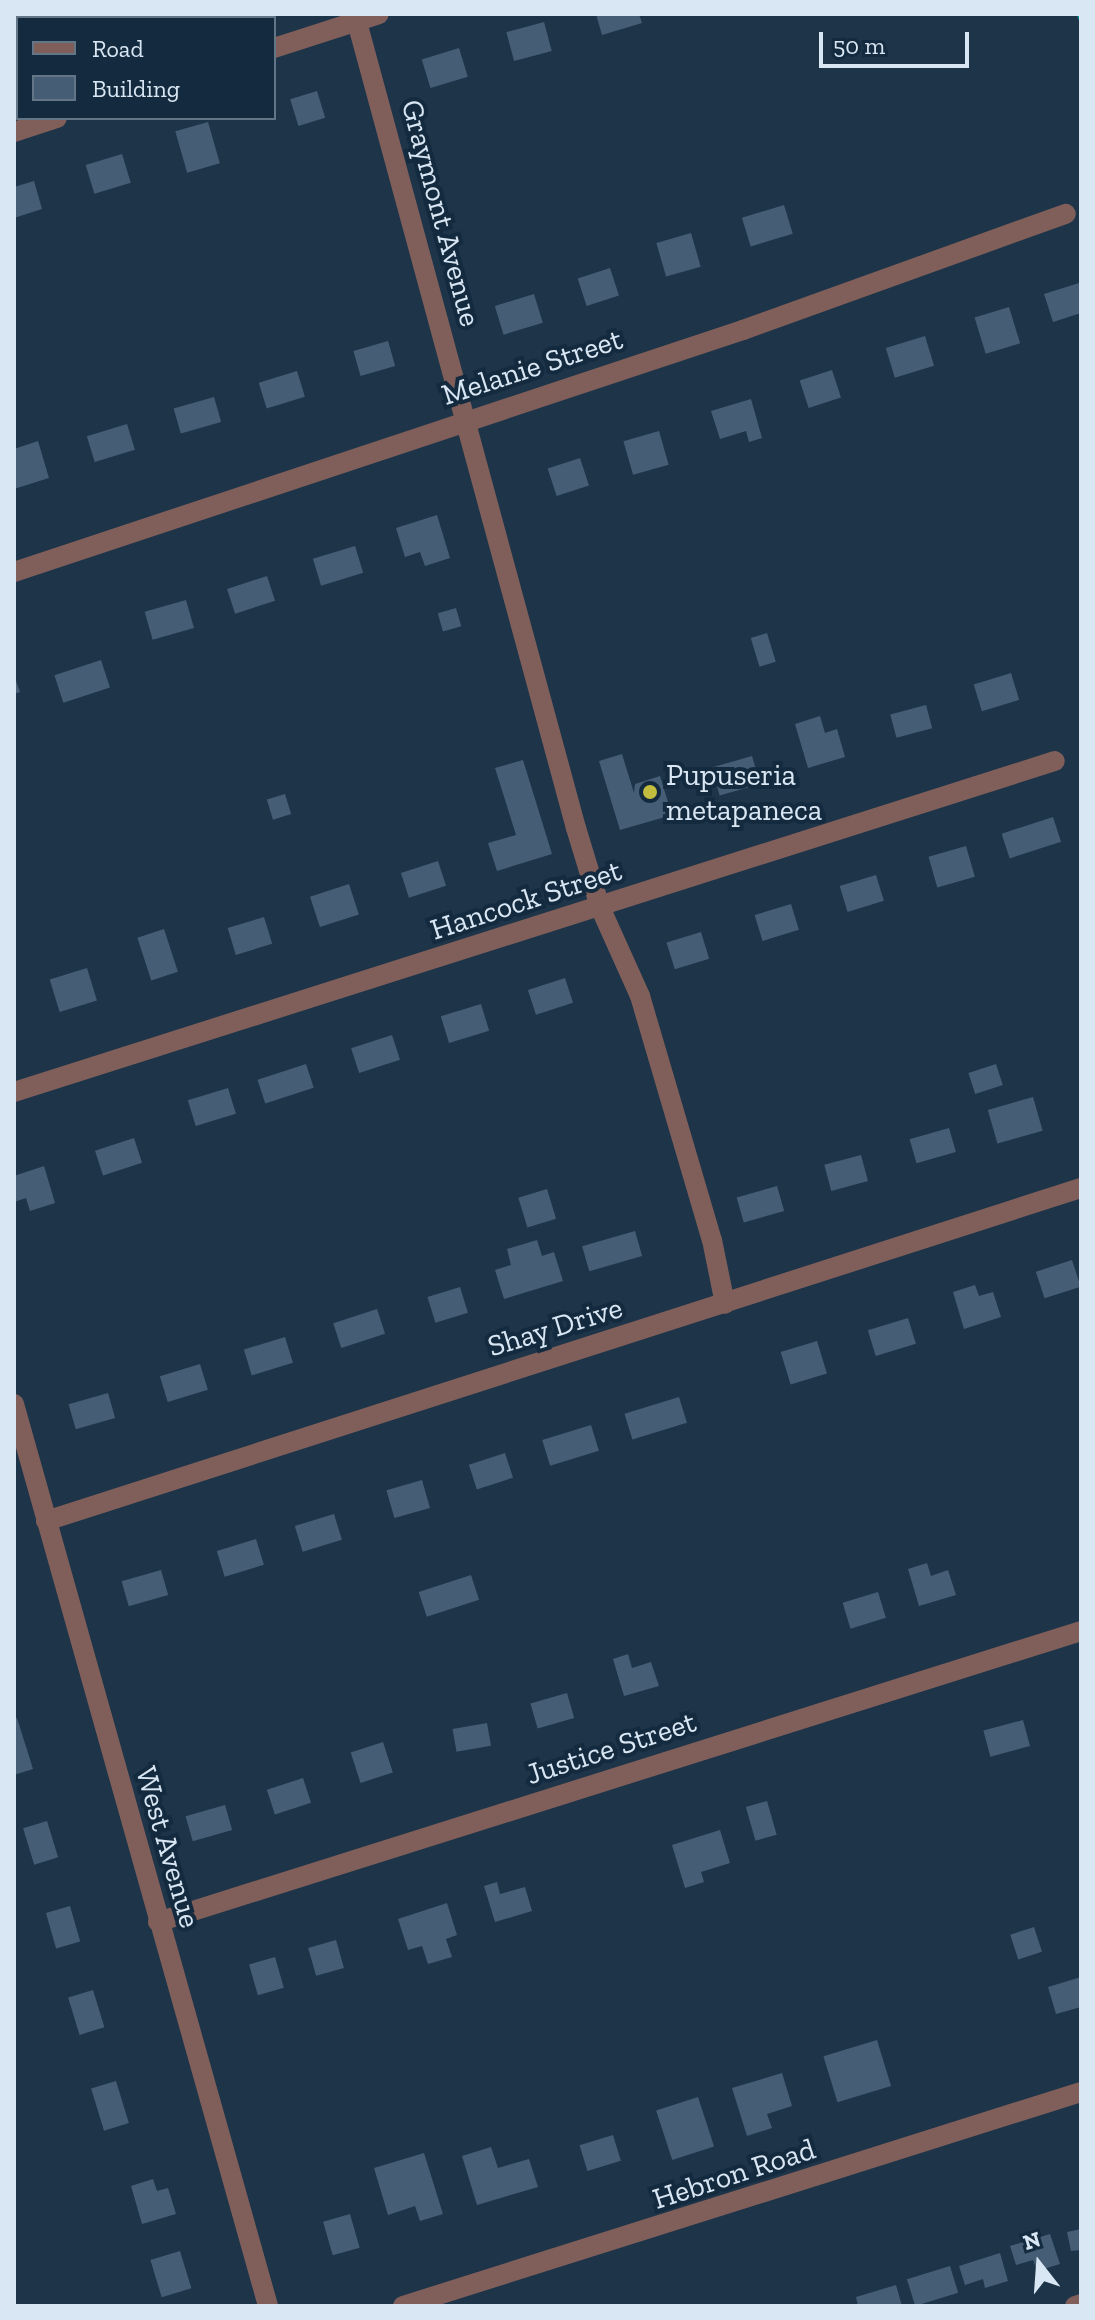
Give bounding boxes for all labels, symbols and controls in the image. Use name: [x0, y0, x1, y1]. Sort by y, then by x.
legend: [16, 16, 276, 120]
scale bar: [823, 16, 973, 66]
text: 50 m: [833, 31, 885, 60]
text: Road: [92, 34, 144, 63]
text: Building: [92, 74, 180, 103]
street label: Graymont Avenue: [393, 95, 489, 331]
street label: Melanie Street: [437, 321, 627, 413]
place label: Pupuseria metapaneca: [666, 757, 822, 828]
marker: Pupuseria metapaneca: [641, 783, 659, 801]
street label: Hancock Street: [426, 852, 626, 948]
street label: Shay Drive: [483, 1289, 627, 1365]
street label: Justice Street: [522, 1704, 700, 1792]
street label: West Avenue: [128, 1762, 208, 1932]
street label: Hebron Road: [648, 2131, 820, 2217]
north arrow: [999, 2224, 1079, 2304]
text: N: [1020, 2225, 1044, 2256]

